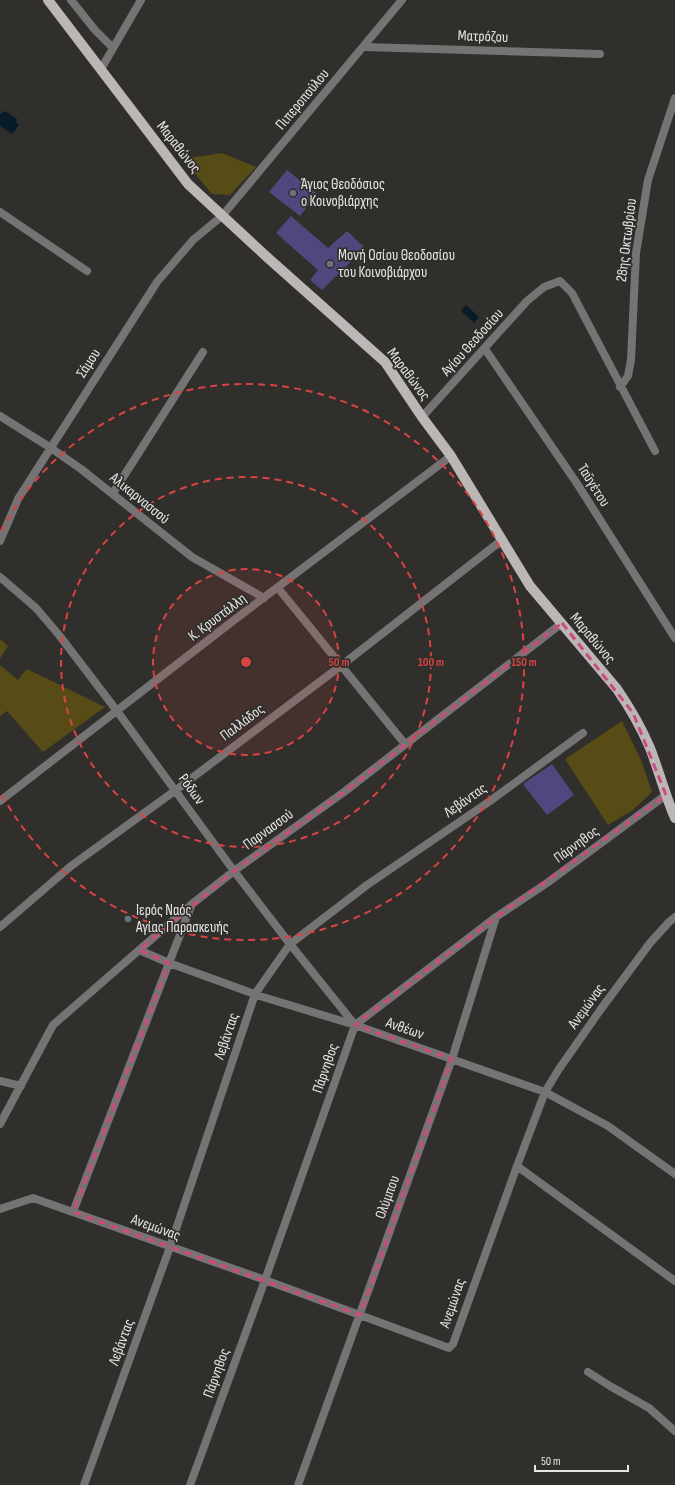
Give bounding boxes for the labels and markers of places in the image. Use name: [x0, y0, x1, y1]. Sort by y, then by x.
place label: Άγιος Θεοδόσιος ο Κοινοβιάρχης: [301, 175, 385, 211]
marker: Άγιος Θεοδόσιος ο Κοινοβιάρχης: [288, 188, 298, 198]
place label: Μονή Οσίου Θεοδοσίου του Κοινοβιάρχου: [338, 246, 455, 282]
marker: Μονή Οσίου Θεοδοσίου του Κοινοβιάρχου: [325, 259, 335, 269]
centre of rings: [239, 655, 253, 669]
place label: Ιερός Ναός Αγίας Παρασκευής: [135, 901, 229, 937]
marker: Ιερός Ναός Αγίας Παρασκευής: [123, 914, 133, 924]

